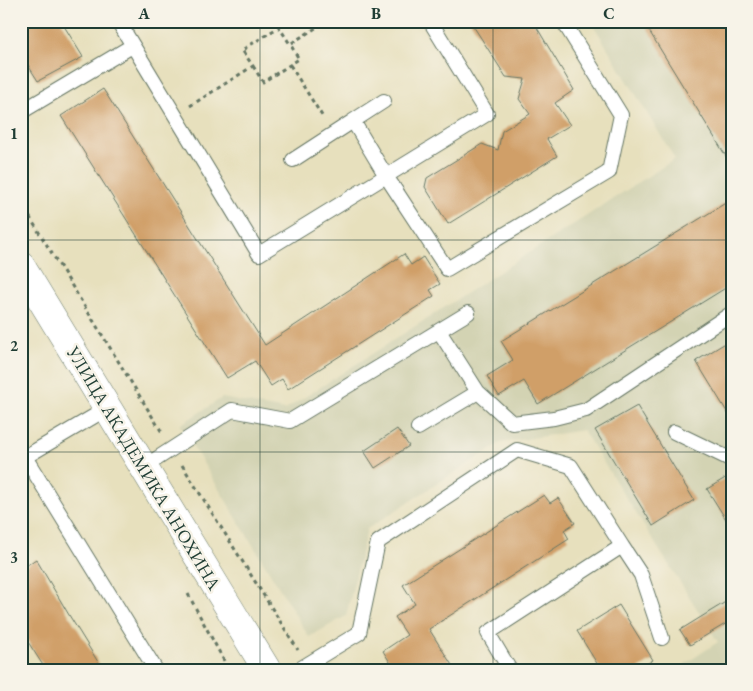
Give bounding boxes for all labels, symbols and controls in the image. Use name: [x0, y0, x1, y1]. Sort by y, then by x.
text: A: [137, 3, 150, 24]
text: B: [371, 3, 381, 24]
text: C: [603, 3, 615, 24]
text: 1: [10, 123, 18, 144]
text: 2: [10, 335, 19, 356]
street label: УЛИЦА АКАДЕМИКА АНОХИНА: [61, 341, 226, 594]
text: 3: [10, 547, 18, 568]

